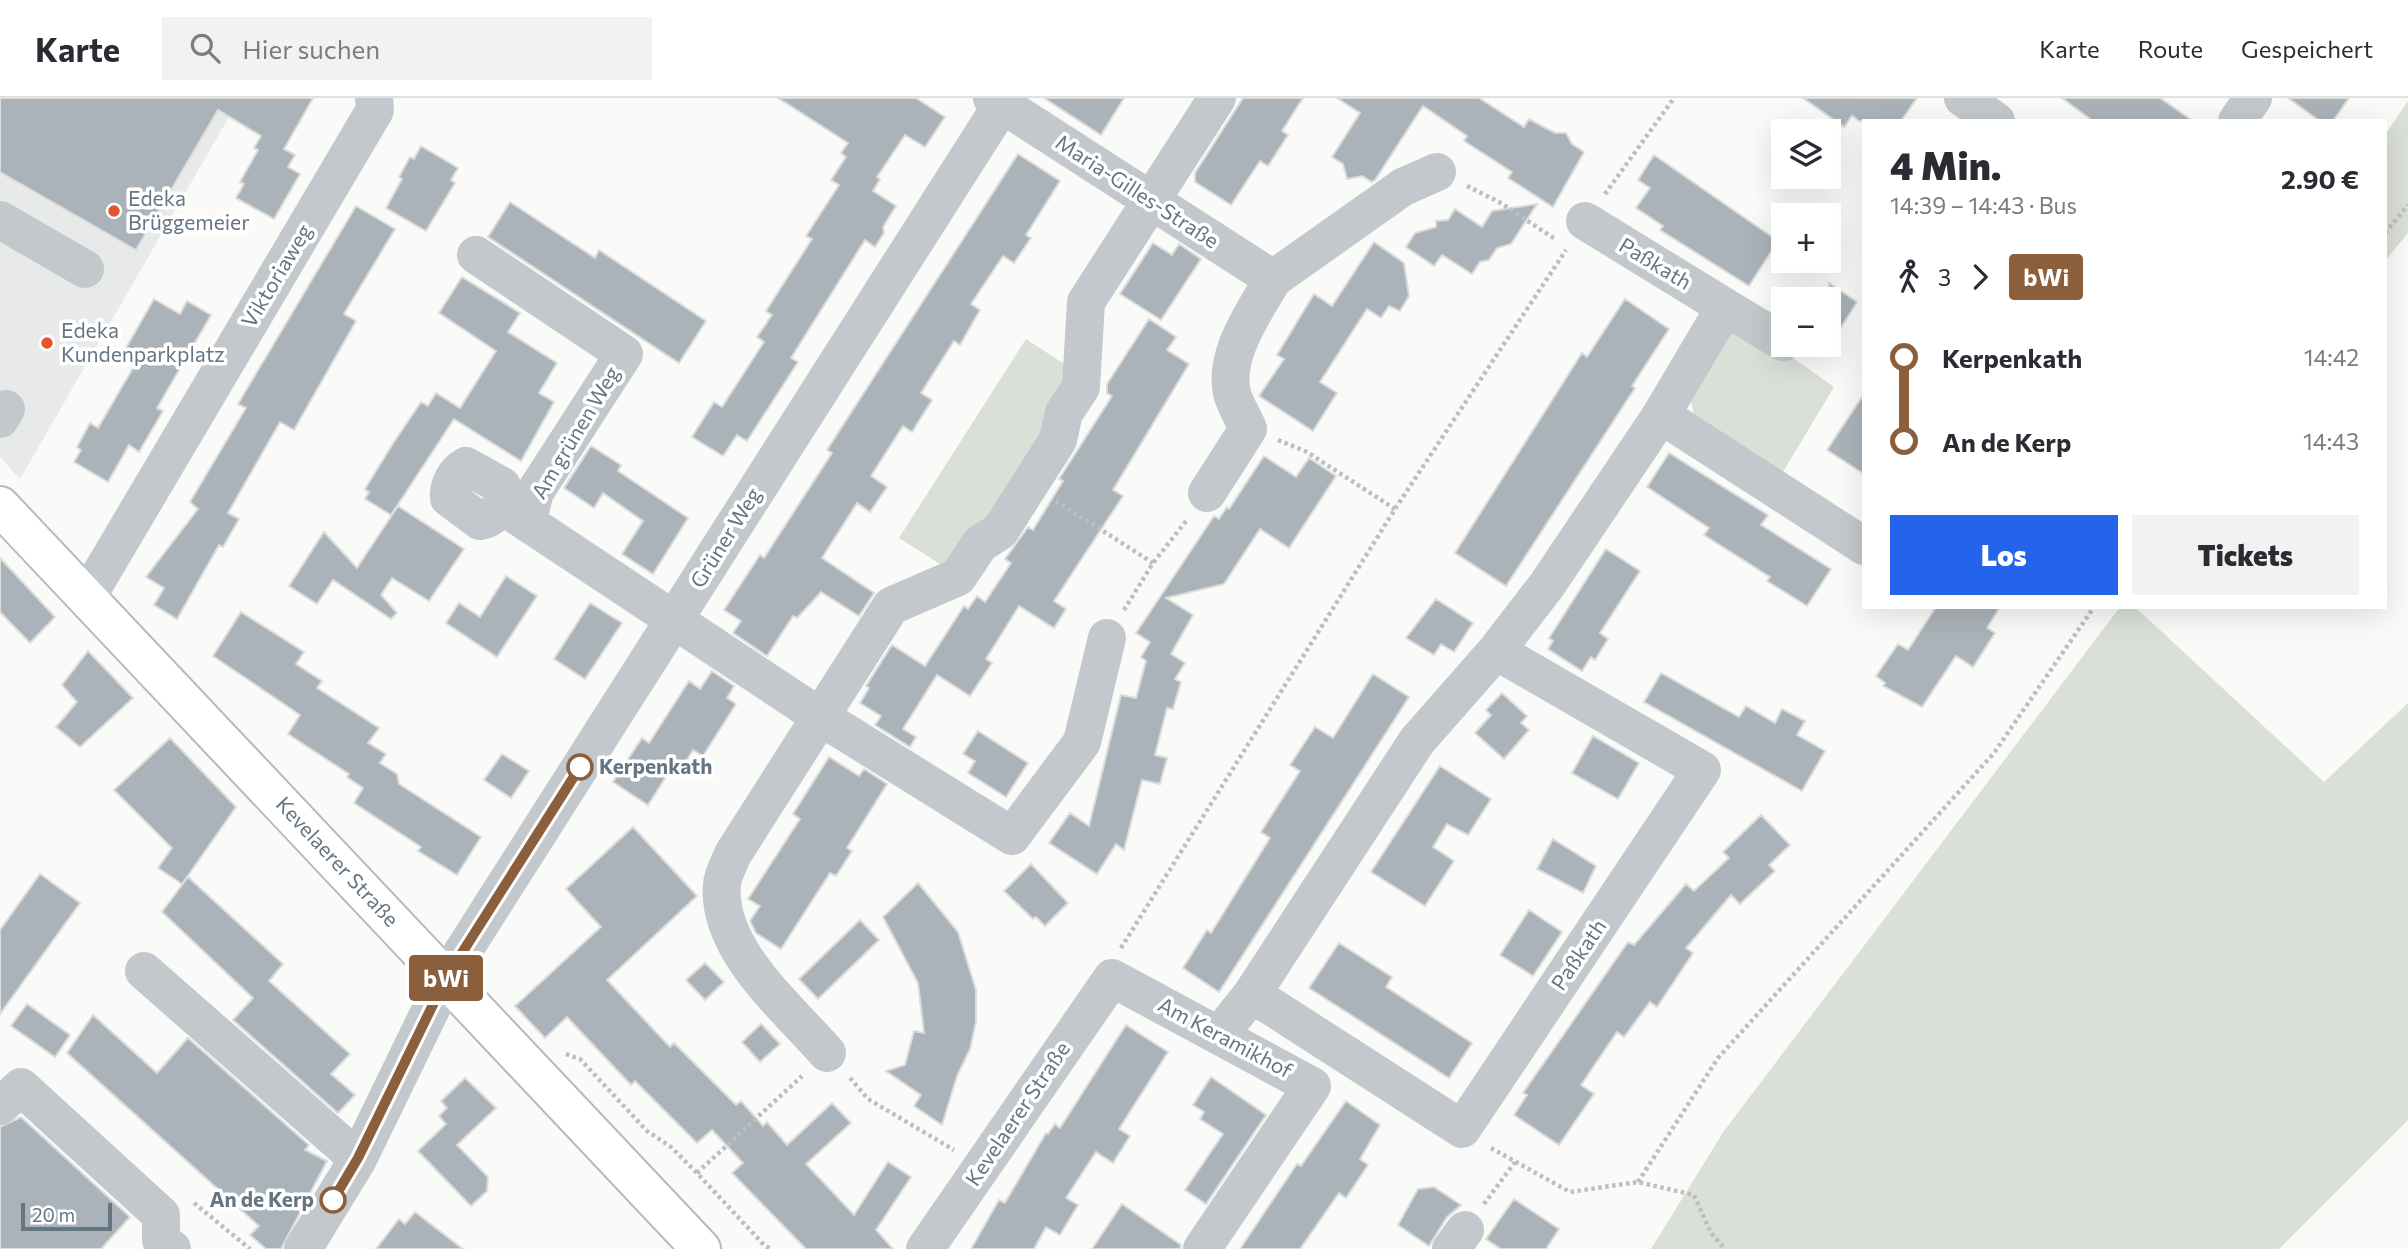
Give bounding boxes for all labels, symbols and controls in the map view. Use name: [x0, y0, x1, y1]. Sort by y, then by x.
search box: [162, 17, 652, 80]
text: Karte: [35, 28, 120, 69]
icon: search: [186, 29, 224, 67]
text: Hier suchen: [242, 33, 380, 64]
text: Karte: [2039, 34, 2100, 63]
text: Route: [2138, 34, 2203, 63]
text: Gespeichert: [2241, 34, 2373, 63]
map controls: [1771, 119, 1841, 357]
button: layers: [1771, 119, 1841, 189]
street label: Maria-Gilles-Straße: [1052, 129, 1224, 253]
text: 4 Min.: [1890, 141, 2001, 188]
text: 2.90 €: [2281, 163, 2359, 194]
place label: Edeka Brüggemeier: [128, 185, 250, 234]
text: 14:39 – 14:43 · Bus: [1890, 191, 2077, 219]
marker: Edeka Brüggemeier: [106, 203, 122, 219]
button: +: [1771, 203, 1841, 273]
street label: Viktoriaweg: [235, 219, 316, 331]
street label: Paßkath: [1615, 231, 1696, 294]
icon: walk: [1890, 258, 1928, 296]
icon: forward: [1961, 258, 1999, 296]
text: bWi: [2023, 262, 2069, 291]
text: 3: [1938, 263, 1951, 291]
button: −: [1771, 287, 1841, 357]
place label: Edeka Kundenparkplatz: [61, 317, 225, 366]
marker: Edeka Kundenparkplatz: [39, 335, 55, 351]
text: Kerpenkath: [1942, 342, 2082, 373]
text: 14:42: [2304, 343, 2359, 371]
street label: Am grünen Weg: [525, 362, 624, 503]
text: An de Kerp: [1942, 426, 2071, 457]
text: 14:43: [2303, 427, 2359, 455]
street label: Grüner Weg: [684, 482, 765, 592]
button: Los: [1890, 515, 2118, 595]
button: Tickets: [2132, 515, 2359, 595]
place label: Kerpenkath: [599, 753, 712, 778]
marker: Kerpenkath: [567, 754, 593, 780]
street label: Kevelaerer Straße: [272, 791, 405, 931]
street label: Paßkath: [1545, 914, 1610, 994]
line badge: bWi: [406, 955, 486, 1001]
text: bWi: [423, 963, 469, 992]
street label: Am Keramikhof: [1154, 991, 1298, 1083]
street label: Kevelaerer Straße: [959, 1036, 1074, 1190]
place label: An de Kerp: [209, 1186, 314, 1211]
marker: An de Kerp: [320, 1187, 346, 1213]
scale bar: [21, 1200, 112, 1232]
text: 20 m: [32, 1203, 75, 1226]

